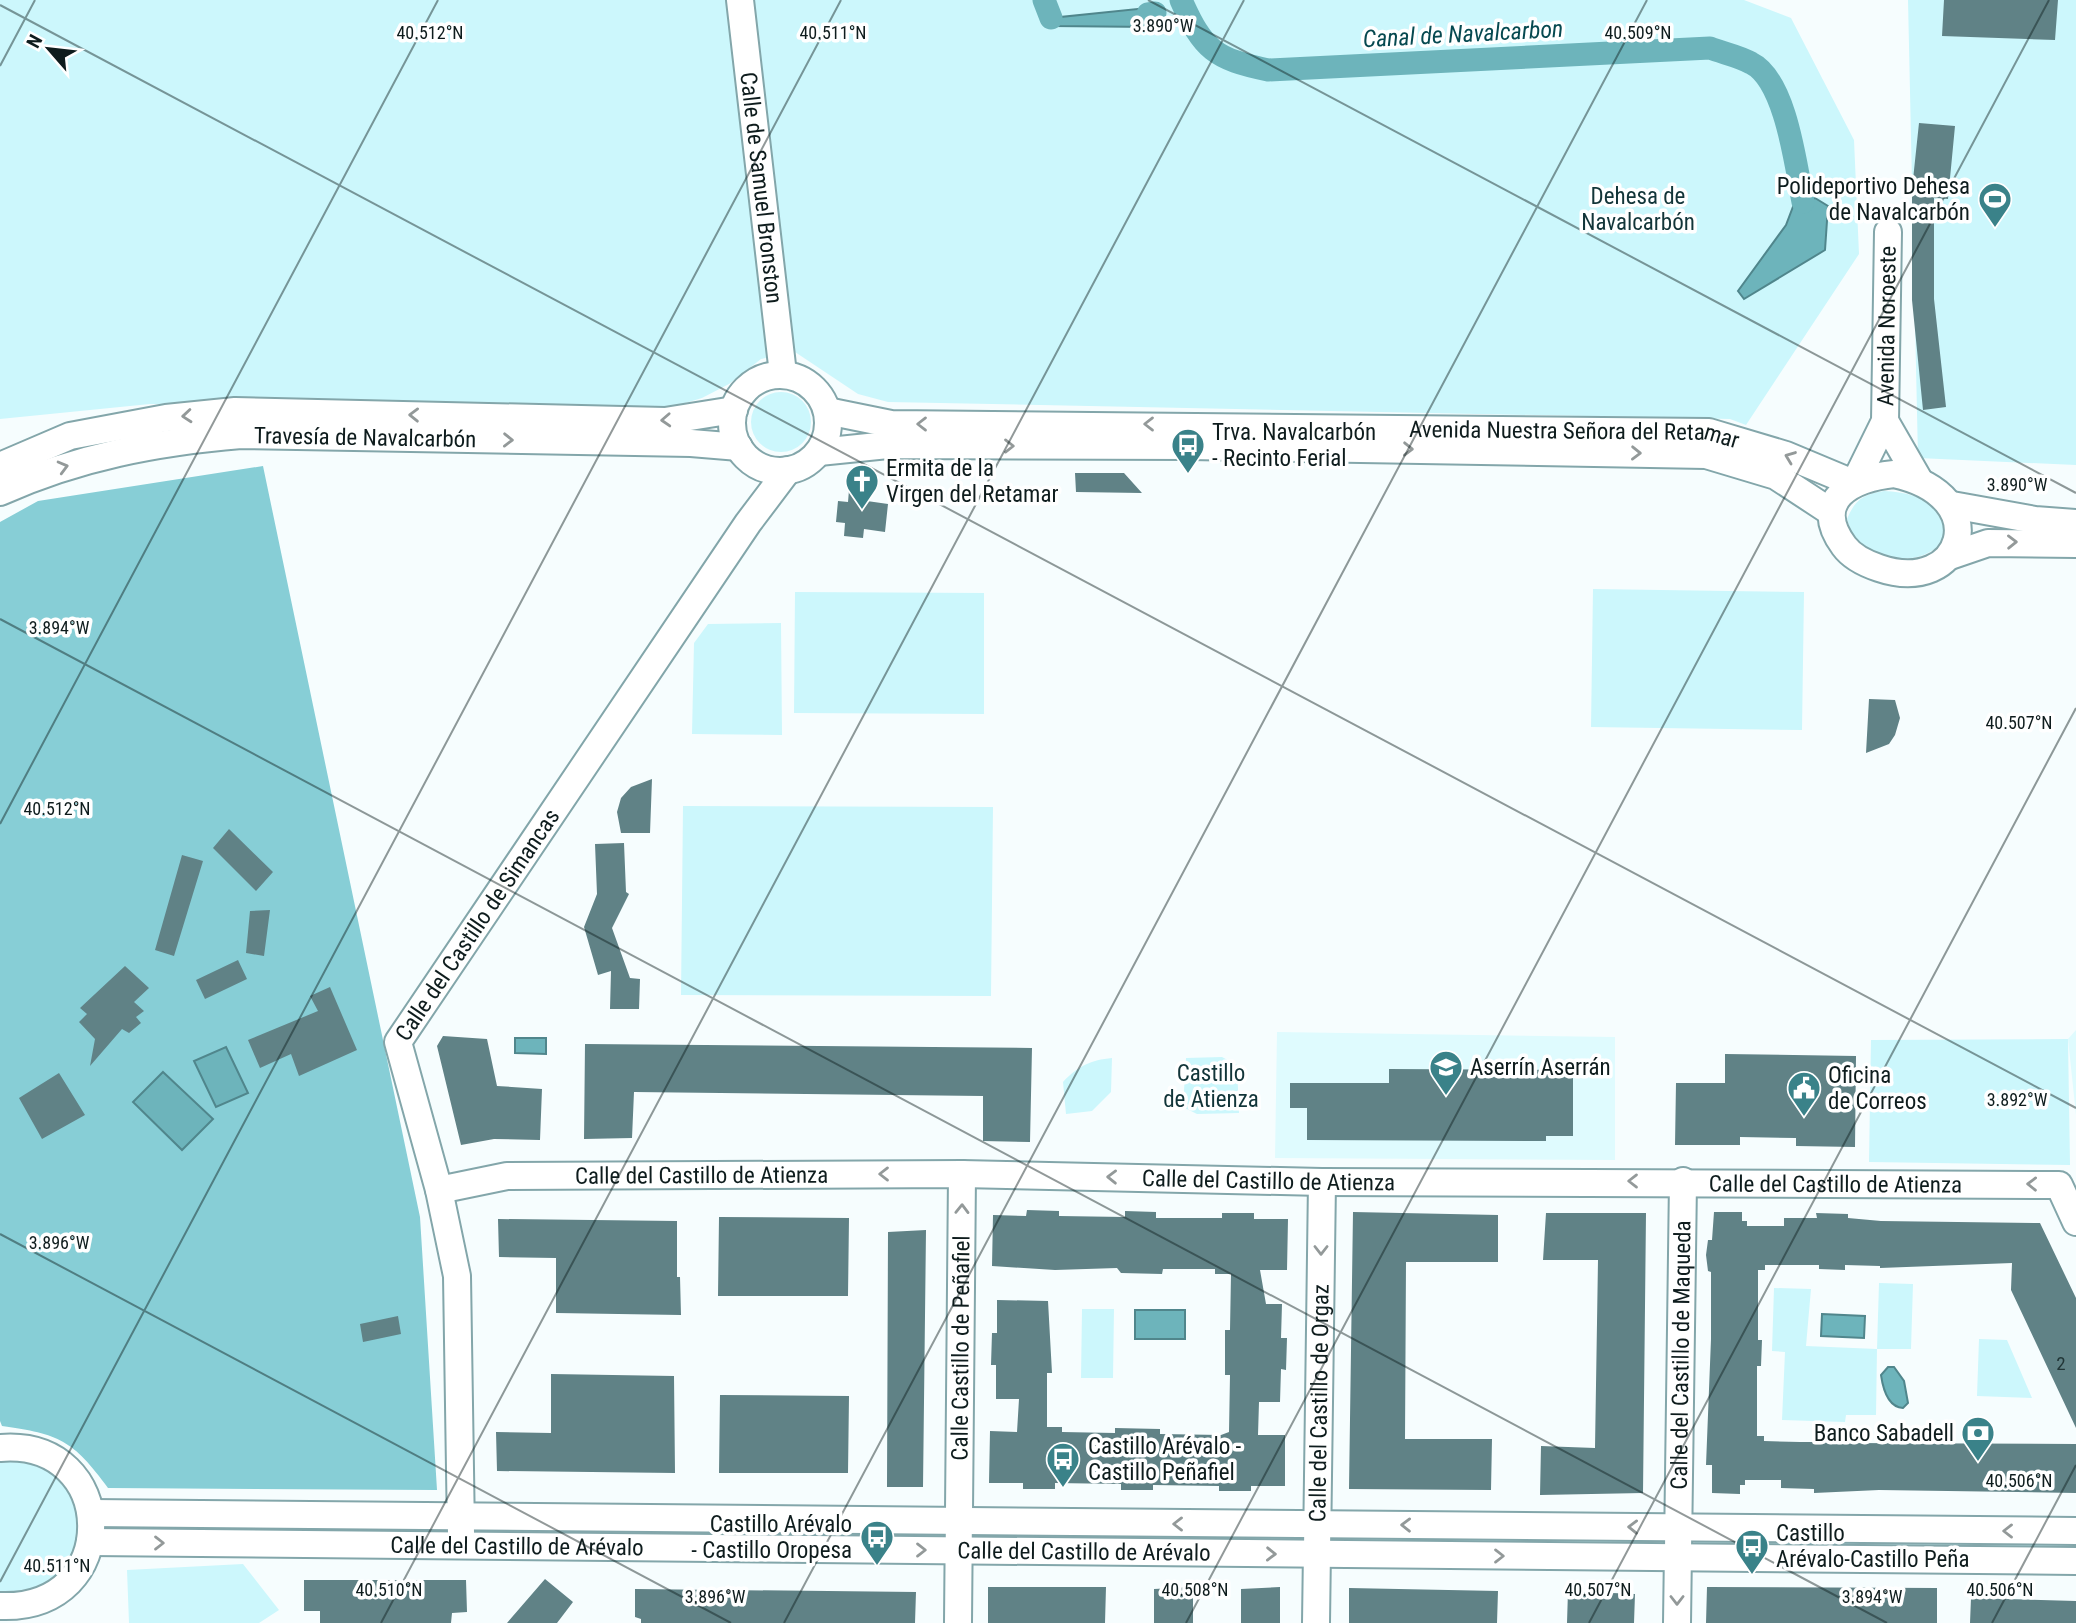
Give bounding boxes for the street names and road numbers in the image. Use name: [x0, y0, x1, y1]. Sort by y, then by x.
street label: Calle de Samuel Bronston: [735, 71, 788, 305]
street label: Avenida Noroeste: [1872, 246, 1901, 406]
street label: Avenida Nuestra Señora del Retamar: [1409, 416, 1743, 454]
street label: Travesía de Navalcarbón: [254, 422, 477, 453]
street label: Calle del Castillo de Simancas: [389, 804, 565, 1046]
street label: Calle del Castillo de Atienza: [575, 1161, 828, 1189]
street label: Calle del Castillo de Atienza: [1142, 1165, 1395, 1196]
street label: Calle del Castillo de Atienza: [1709, 1170, 1962, 1198]
street label: Calle del Castillo de Maqueda: [1665, 1220, 1696, 1490]
street label: Calle Castillo de Peñafiel: [946, 1235, 975, 1461]
street label: Calle del Castillo de Orgaz: [1304, 1284, 1334, 1522]
street label: Calle del Castillo de Arévalo: [390, 1531, 644, 1561]
street label: Calle del Castillo de Arévalo: [957, 1537, 1211, 1566]

